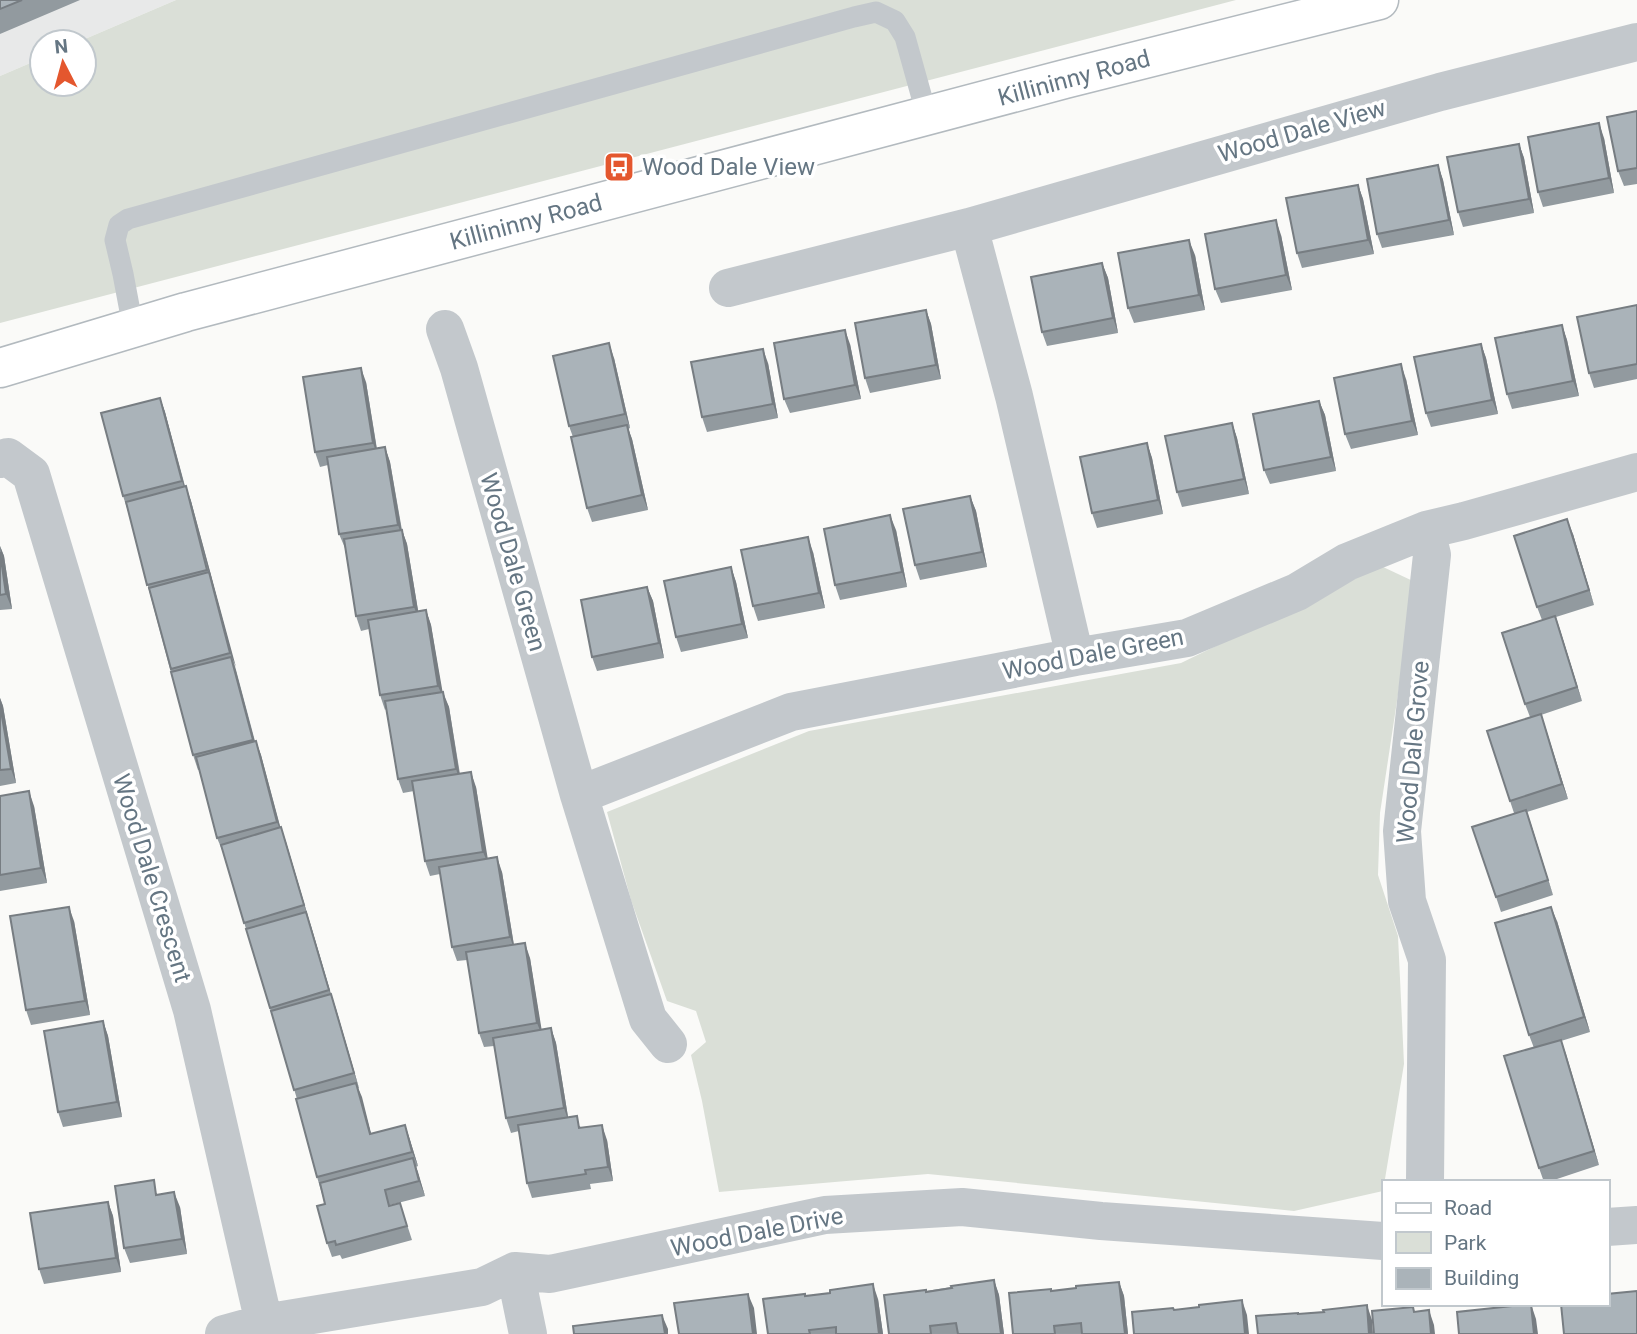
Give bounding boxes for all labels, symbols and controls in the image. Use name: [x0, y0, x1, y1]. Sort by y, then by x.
north arrow: [28, 28, 98, 98]
text: N: [53, 34, 69, 59]
street label: Killininny Road: [995, 44, 1153, 112]
street label: Wood Dale View: [1215, 94, 1389, 168]
bus stop icon: Wood Dale View: [602, 150, 636, 184]
place label: Wood Dale View: [642, 153, 815, 181]
street label: Killininny Road: [447, 188, 605, 256]
street label: Wood Dale Green: [474, 470, 552, 654]
street label: Wood Dale Green: [1000, 623, 1186, 685]
street label: Wood Dale Grove: [1391, 660, 1435, 844]
street label: Wood Dale Crescent: [107, 771, 197, 986]
legend: [1382, 1180, 1609, 1306]
text: Road: [1444, 1196, 1492, 1220]
street label: Wood Dale Drive: [668, 1202, 846, 1262]
text: Park: [1444, 1231, 1487, 1255]
text: Building: [1444, 1266, 1519, 1290]

